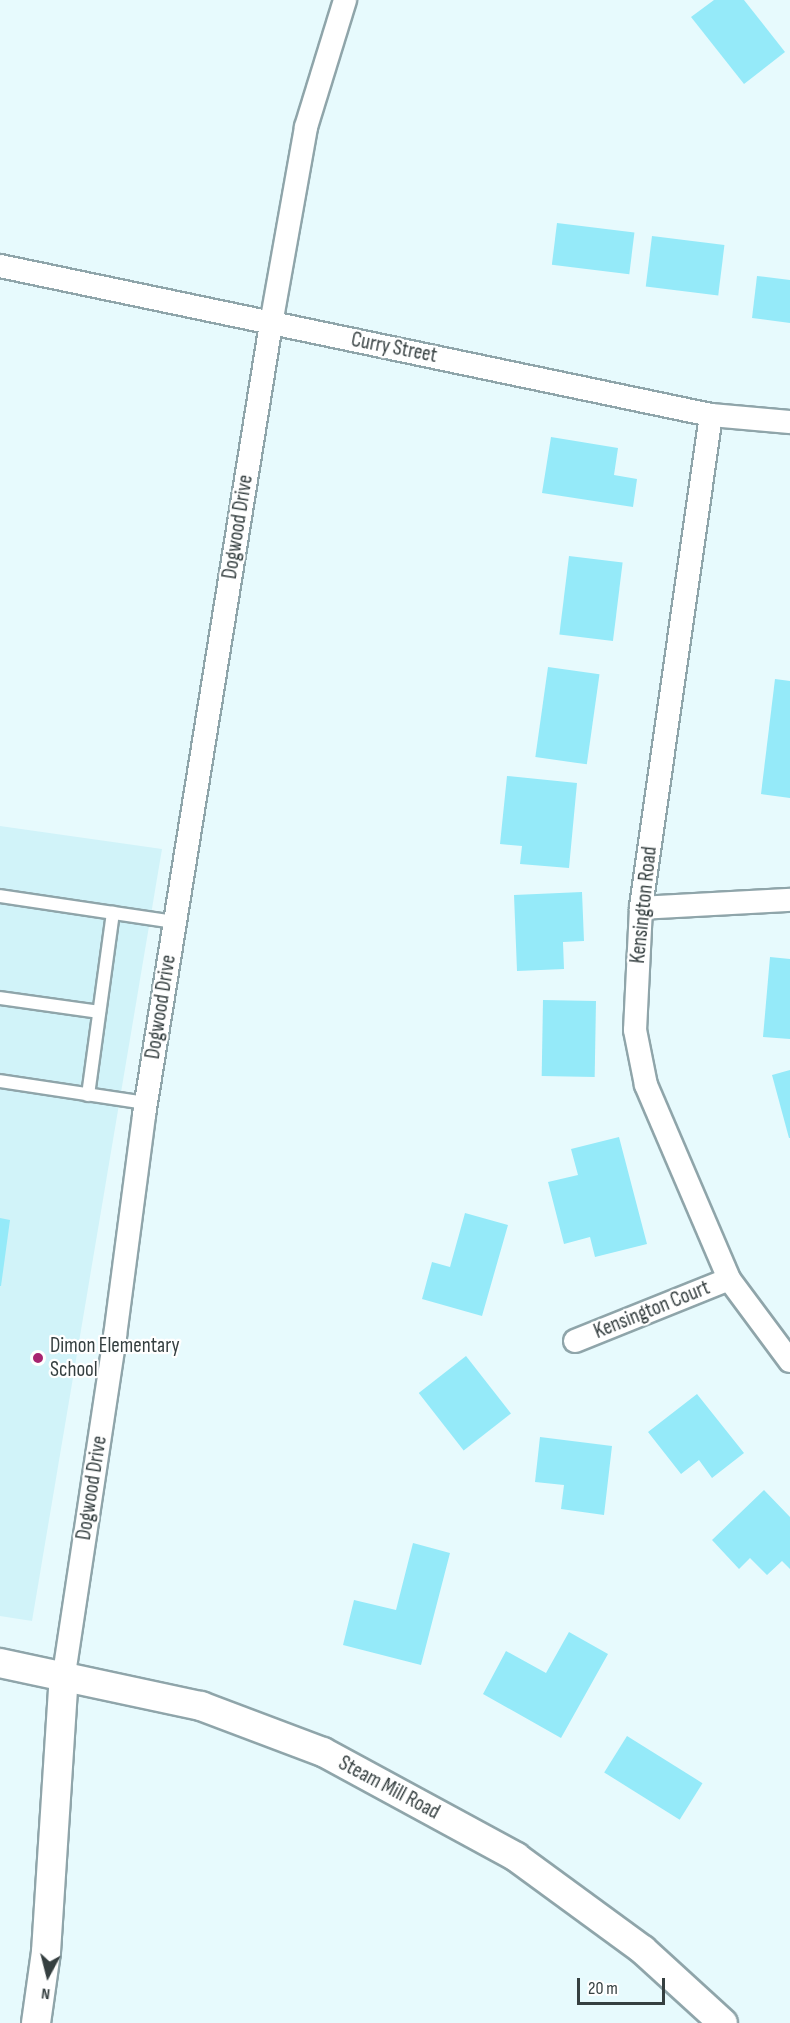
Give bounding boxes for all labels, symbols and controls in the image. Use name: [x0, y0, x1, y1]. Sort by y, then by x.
street label: Curry Street: [349, 327, 439, 369]
street label: Dogwood Drive: [217, 473, 259, 581]
street label: Kensington Road: [625, 845, 663, 965]
street label: Dogwood Drive: [140, 953, 182, 1061]
street label: Kensington Court: [590, 1275, 714, 1345]
place label: Dimon Elementary School: [50, 1333, 180, 1383]
marker: Dimon Elementary School: [31, 1351, 45, 1365]
street label: Dogwood Drive: [71, 1434, 113, 1542]
street label: Steam Mill Road: [334, 1751, 444, 1825]
north arrow: [18, 1945, 78, 2005]
scale bar: [580, 1966, 668, 2004]
text: 20 m: [588, 1978, 618, 1999]
text: N: [40, 1983, 51, 2003]

